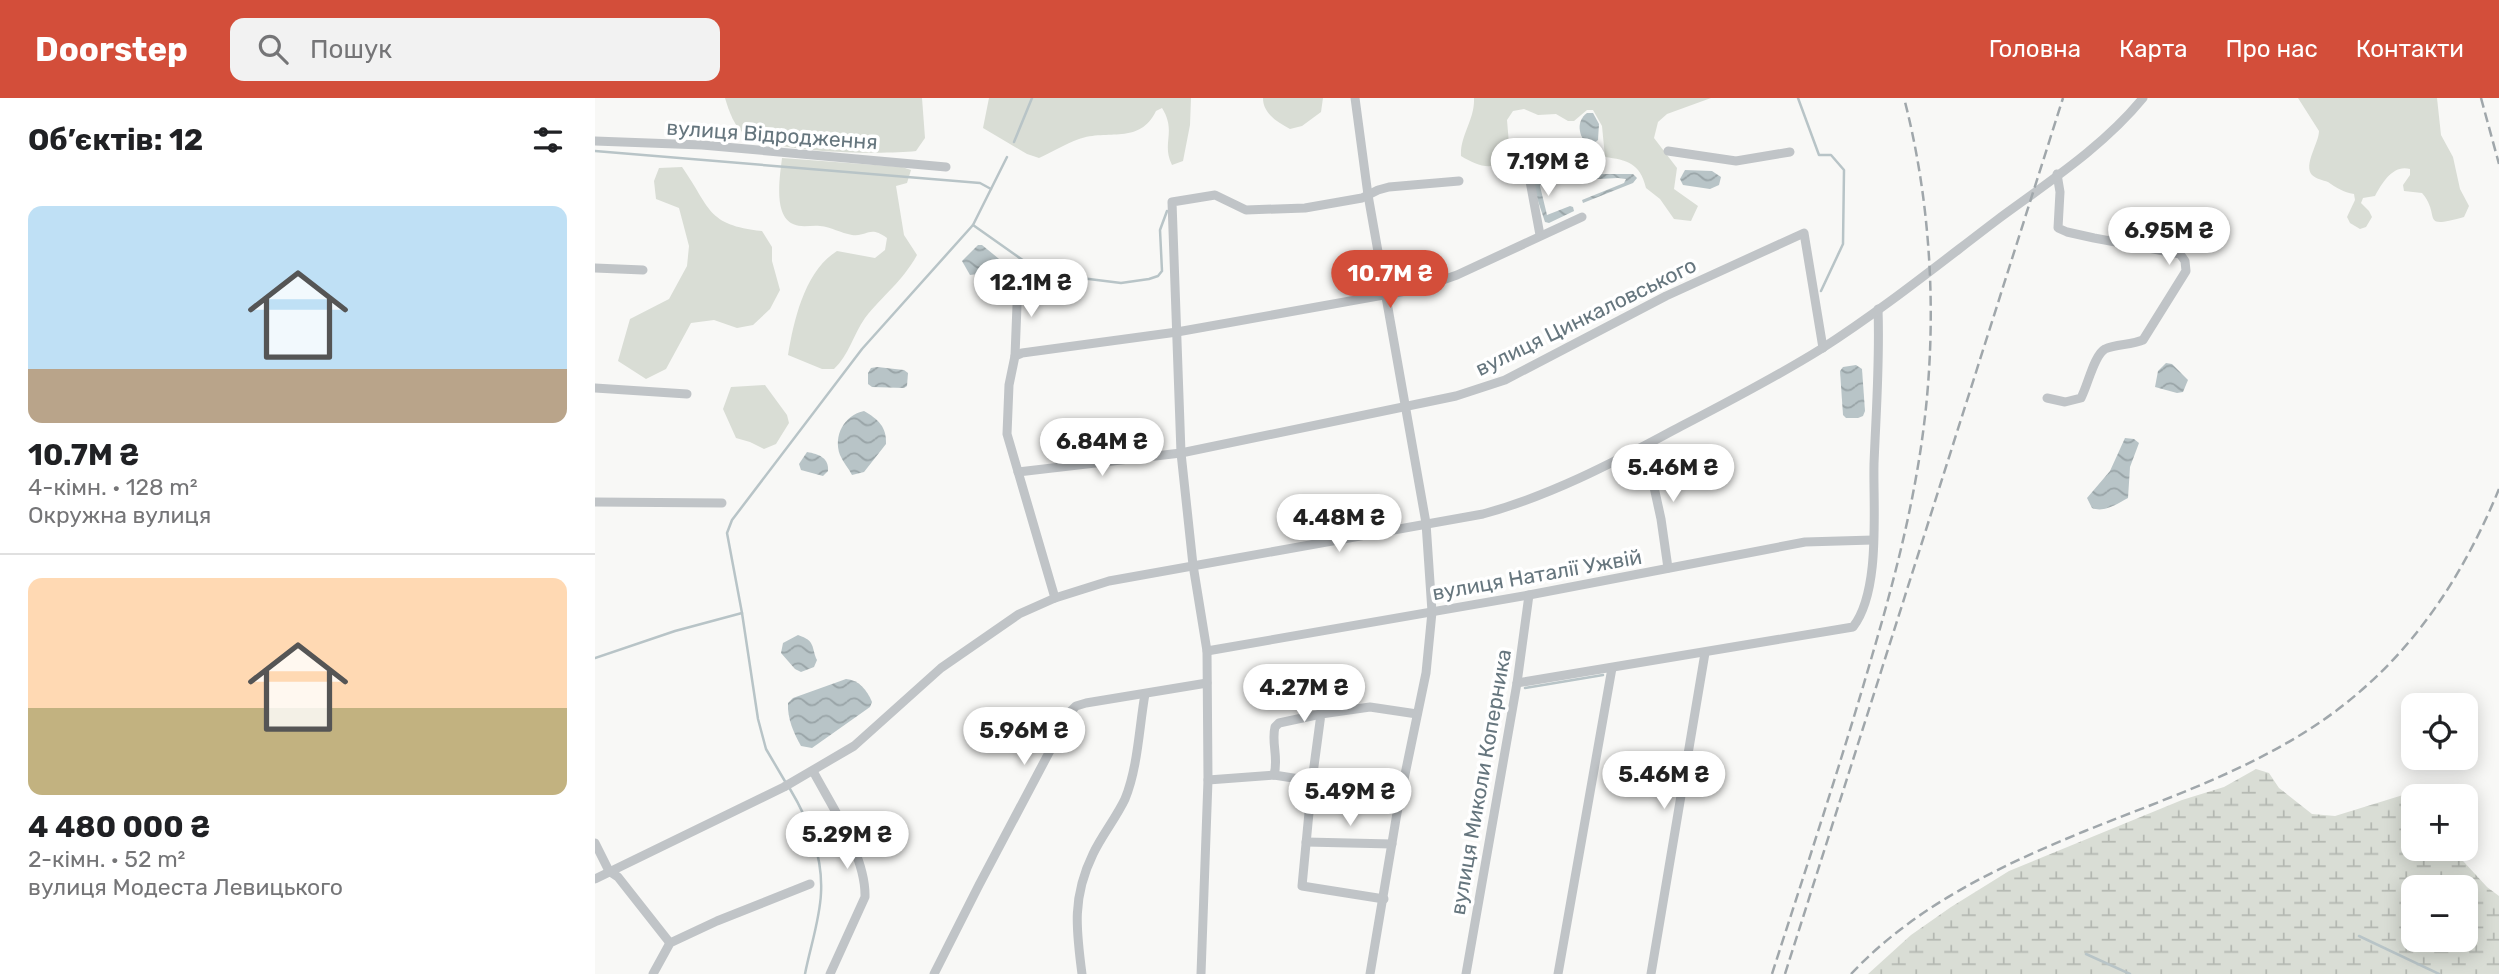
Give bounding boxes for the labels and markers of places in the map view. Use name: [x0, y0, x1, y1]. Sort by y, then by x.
pin: 7.19M ₴: [1483, 139, 1613, 198]
pin: 6.95M ₴: [2104, 208, 2234, 267]
pin: 10.7M ₴: [1325, 250, 1455, 310]
pin: 12.1M ₴: [966, 260, 1096, 319]
pin: 6.84M ₴: [1037, 418, 1167, 478]
pin: 5.46M ₴: [1608, 444, 1738, 504]
pin: 4.48M ₴: [1274, 494, 1404, 554]
pin: 4.27M ₴: [1239, 664, 1369, 724]
pin: 5.96M ₴: [959, 708, 1089, 767]
pin: 5.46M ₴: [1599, 752, 1729, 811]
pin: 5.49M ₴: [1285, 768, 1415, 828]
pin: 5.29M ₴: [782, 812, 912, 871]

